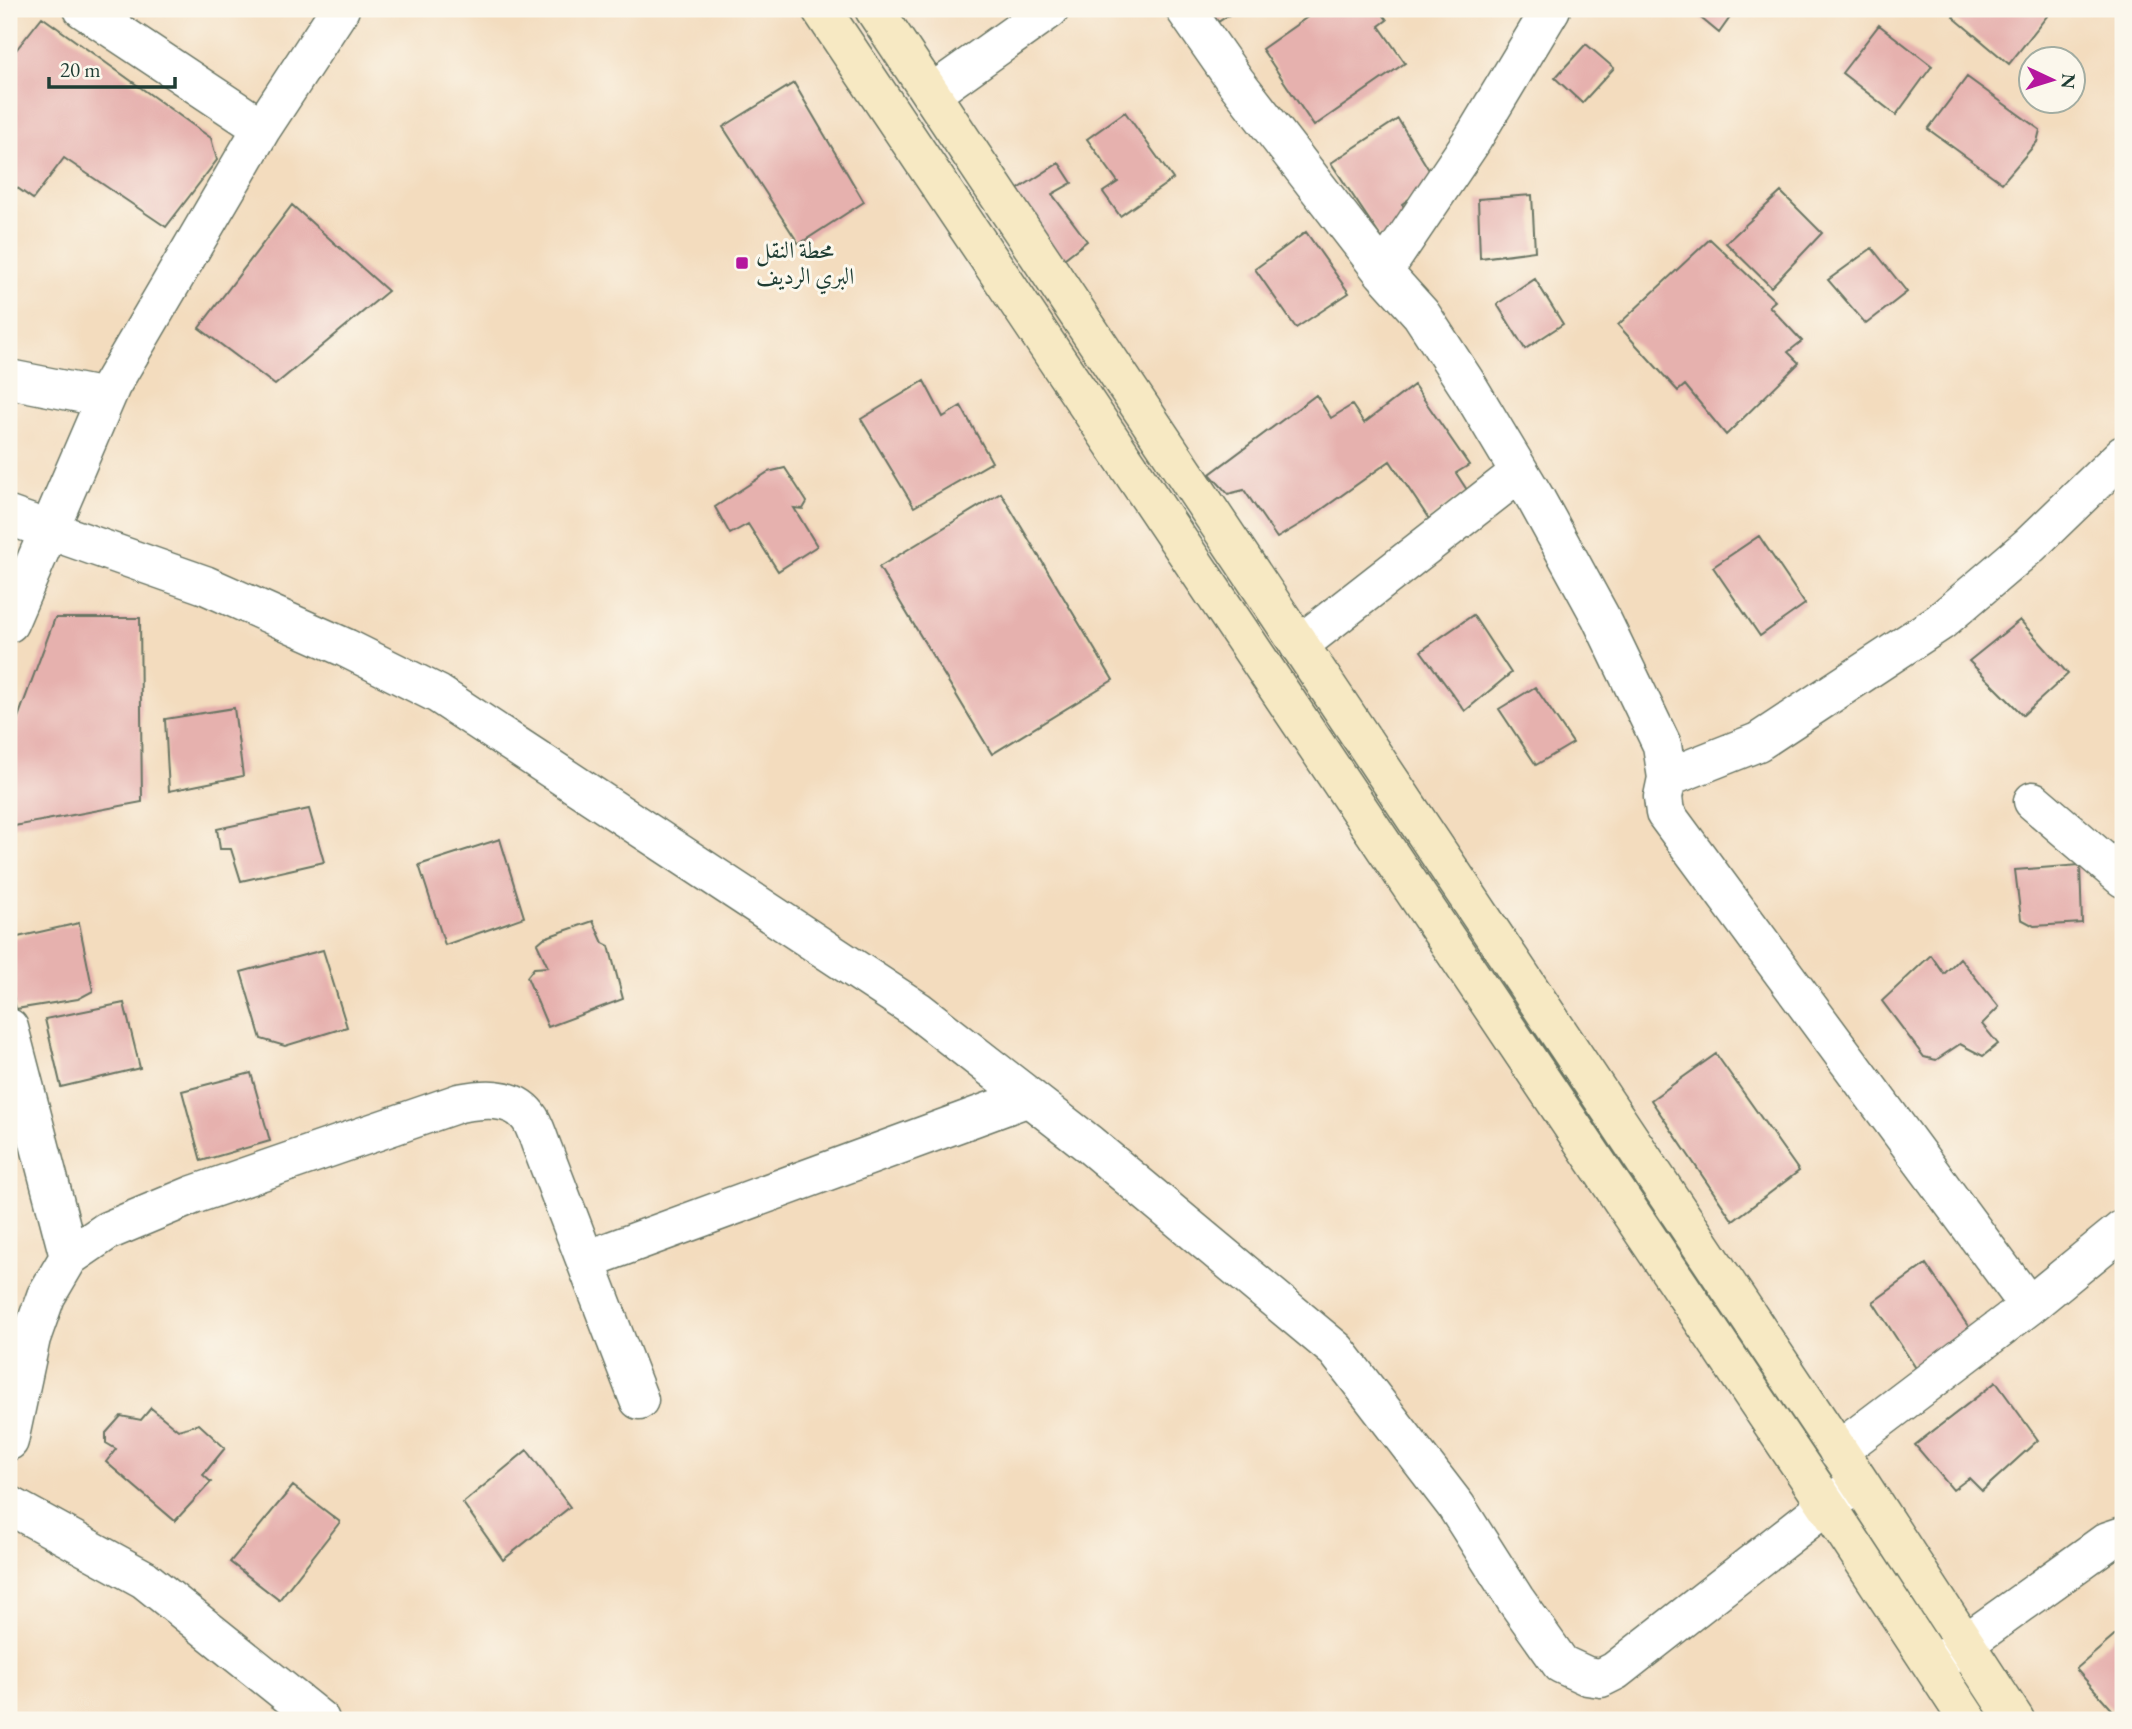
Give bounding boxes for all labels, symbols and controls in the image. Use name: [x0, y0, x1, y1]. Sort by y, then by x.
scale bar: [49, 46, 175, 90]
north arrow: [2016, 46, 2086, 116]
text: 20 m: [60, 56, 101, 83]
text: N: [2055, 73, 2081, 90]
place label: محطة النقل البري الرديف: [756, 235, 854, 295]
marker: محطة النقل البري الرديف: [734, 255, 750, 271]

